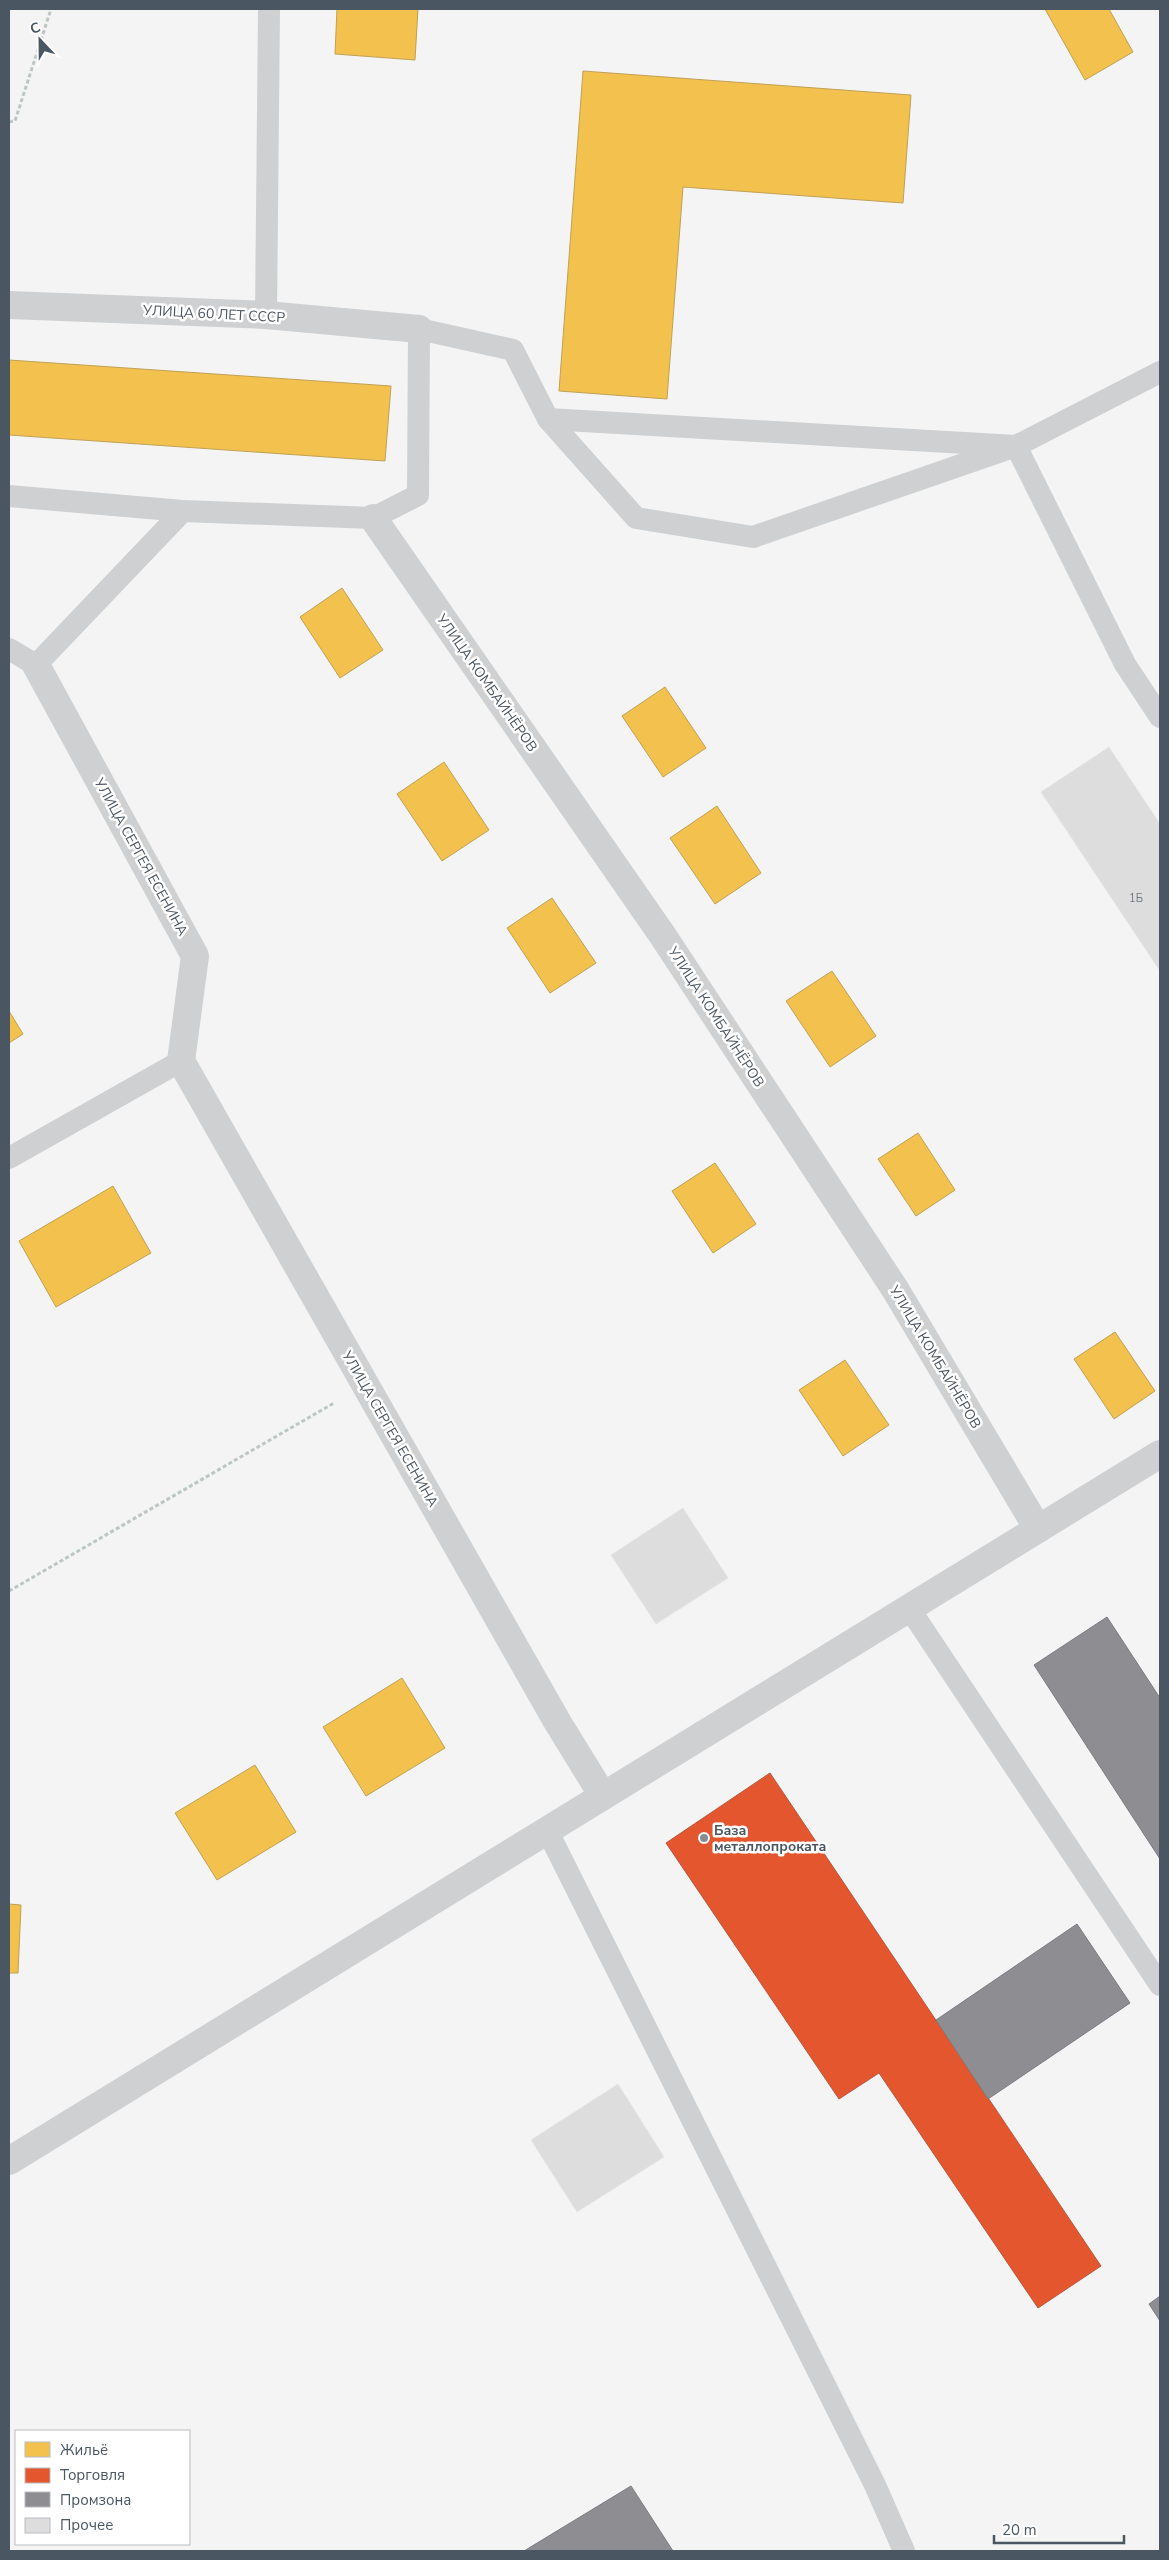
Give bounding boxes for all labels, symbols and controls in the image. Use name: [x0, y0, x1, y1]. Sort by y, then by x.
north arrow: [15, 15, 65, 65]
text: С: [27, 18, 44, 39]
street label: УЛИЦА 60 ЛЕТ СССР: [142, 301, 286, 327]
street label: УЛИЦА КОМБАЙНЁРОВ: [432, 610, 542, 756]
street label: УЛИЦА СЕРГЕЯ ЕСЕНИНА: [89, 774, 192, 939]
house number: 1Б: [1129, 891, 1143, 906]
street label: УЛИЦА КОМБАЙНЁРОВ: [663, 942, 769, 1091]
street label: УЛИЦА КОМБАЙНЁРОВ: [884, 1281, 985, 1432]
street label: УЛИЦА СЕРГЕЯ ЕСЕНИНА: [337, 1347, 443, 1511]
place label: База металлопроката: [714, 1821, 826, 1856]
marker: База металлопроката: [698, 1832, 710, 1844]
legend: [15, 2430, 190, 2545]
text: Жильё: [60, 2440, 108, 2460]
text: Торговля: [60, 2465, 125, 2485]
text: Промзона: [60, 2490, 131, 2510]
scale bar: [994, 2512, 1124, 2544]
text: Прочее: [60, 2515, 113, 2535]
text: 20 m: [1002, 2520, 1037, 2540]

